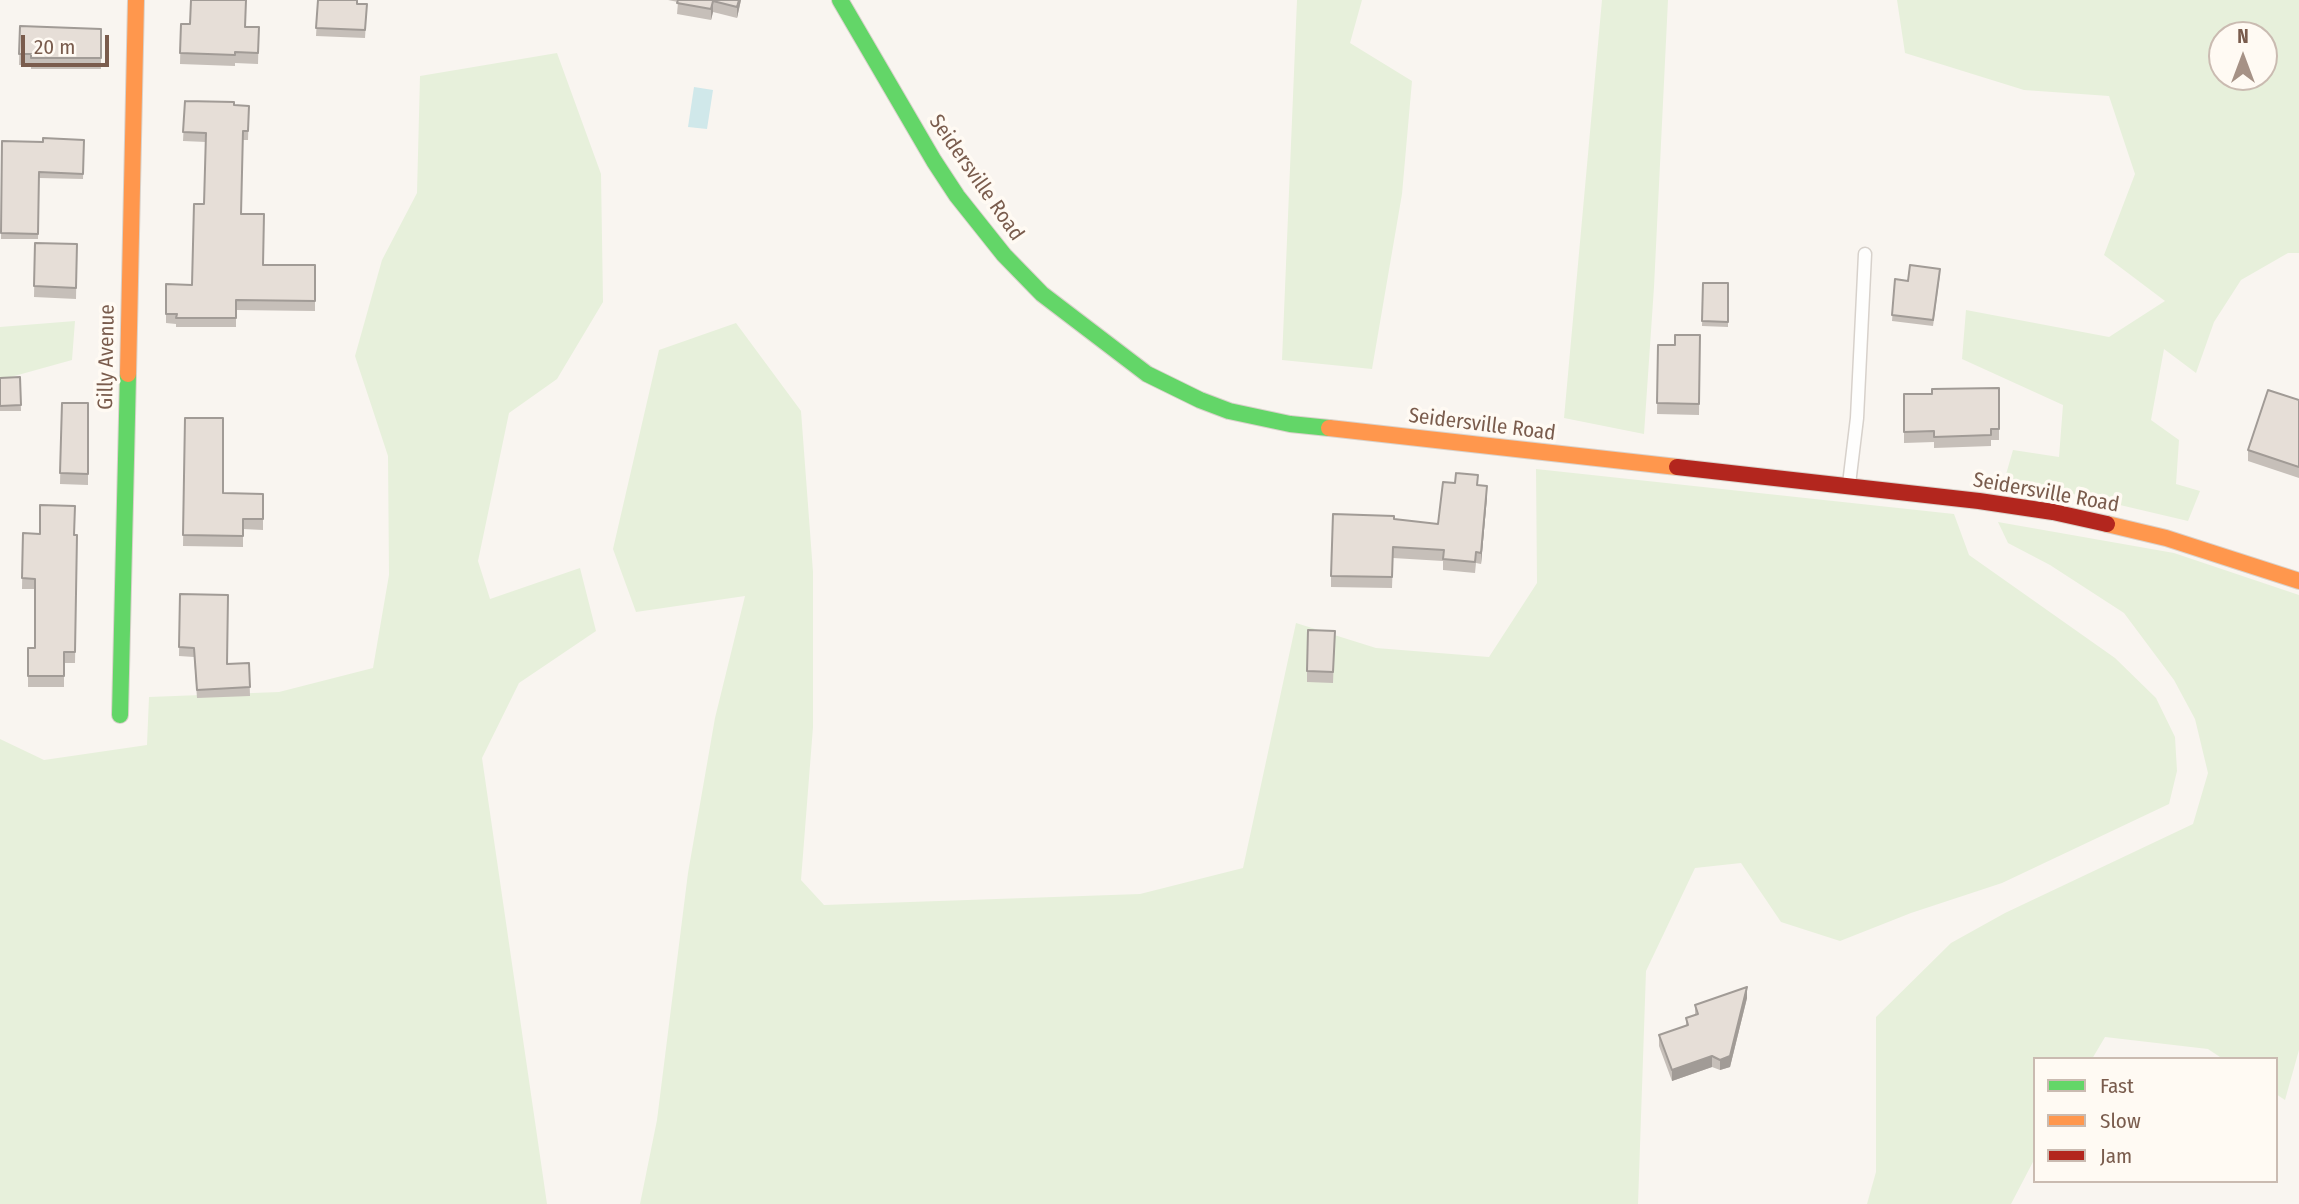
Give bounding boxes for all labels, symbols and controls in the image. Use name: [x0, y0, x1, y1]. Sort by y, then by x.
scale bar: [24, 21, 112, 65]
north arrow: [2208, 21, 2278, 91]
text: N: [2237, 25, 2249, 48]
text: 20 m: [34, 34, 75, 60]
street label: Seidersville Road: [923, 110, 1029, 246]
street label: Gilly Avenue: [93, 304, 121, 410]
street label: Seidersville Road: [1407, 403, 1557, 447]
street label: Seidersville Road: [1971, 468, 2121, 518]
legend: [2033, 1057, 2278, 1183]
text: Fast: [2100, 1073, 2134, 1099]
text: Slow: [2100, 1108, 2141, 1134]
text: Jam: [2100, 1143, 2132, 1169]

